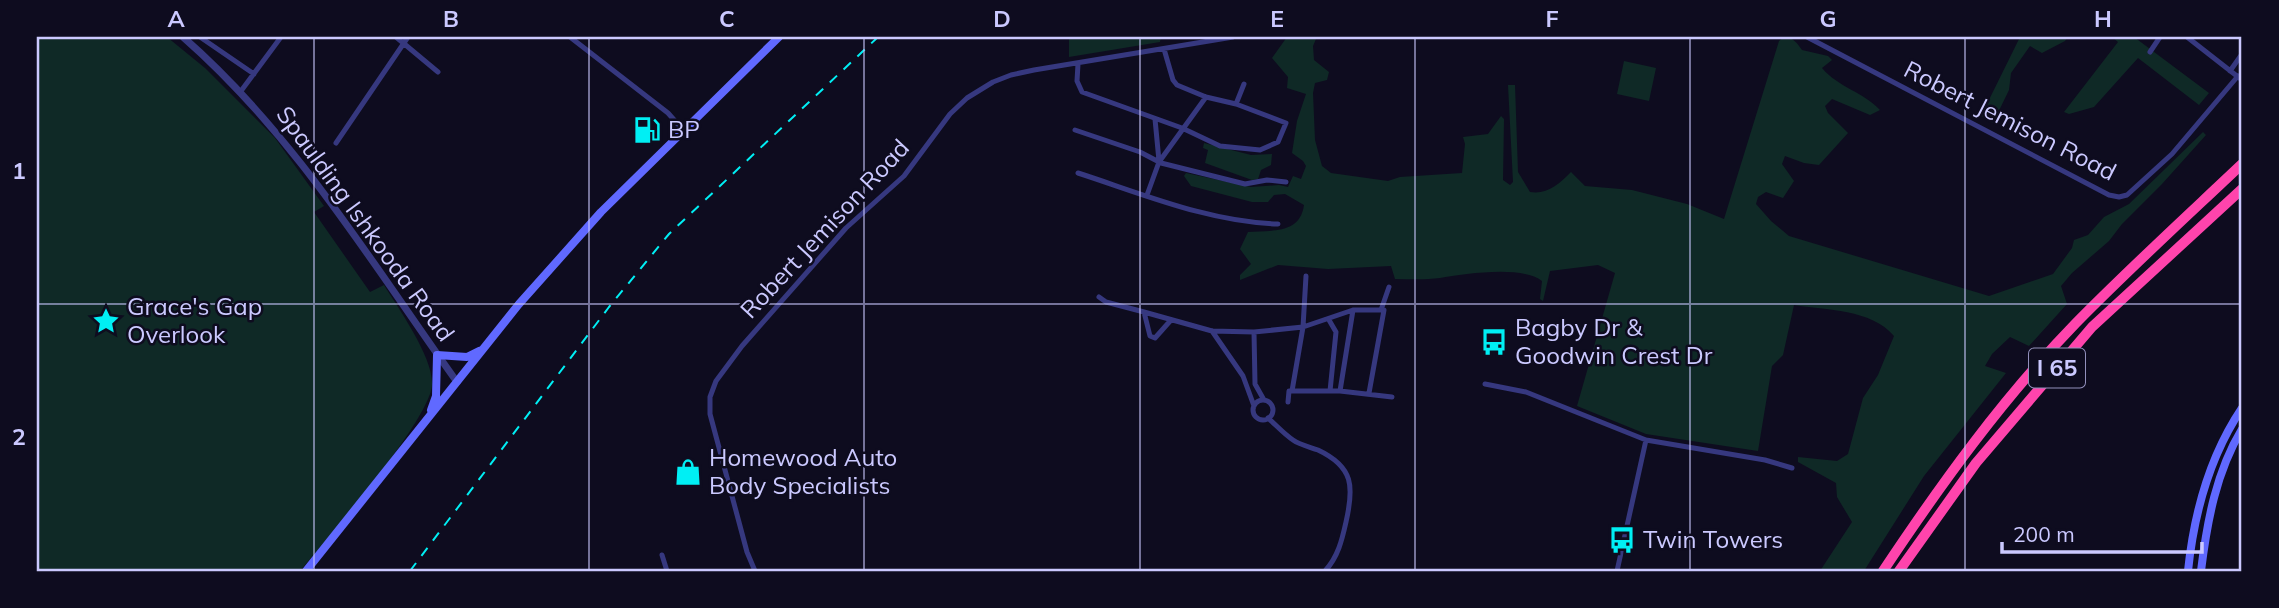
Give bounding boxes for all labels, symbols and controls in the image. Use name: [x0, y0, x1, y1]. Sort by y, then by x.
text: A: [167, 4, 185, 33]
text: B: [443, 4, 459, 33]
text: C: [719, 4, 735, 33]
text: D: [993, 4, 1011, 33]
text: E: [1270, 4, 1284, 33]
text: F: [1545, 4, 1559, 33]
text: G: [1819, 4, 1837, 33]
text: H: [2094, 4, 2112, 33]
street label: Robert Jemison Road: [1899, 54, 2122, 187]
street label: Spaulding Ishkooda Road: [270, 100, 461, 347]
place label: BP: [668, 114, 700, 144]
fuel station icon: BP: [632, 115, 662, 145]
street label: Robert Jemison Road: [733, 133, 915, 324]
text: 1: [12, 156, 26, 185]
place label: Grace's Gap Overlook: [127, 291, 262, 349]
place icon: Grace's Gap Overlook: [91, 306, 121, 336]
place label: Bagby Dr & Goodwin Crest Dr: [1515, 312, 1713, 370]
bus stop icon: Bagby Dr & Goodwin Crest Dr: [1479, 327, 1509, 357]
road number: I 65: [2029, 348, 2085, 388]
text: 2: [12, 422, 26, 451]
place label: Homewood Auto Body Specialists: [709, 442, 897, 500]
shop icon: Homewood Auto Body Specialists: [673, 457, 703, 487]
scale bar: [2002, 510, 2202, 554]
text: 200 m: [2013, 521, 2075, 547]
place label: Twin Towers: [1643, 524, 1783, 554]
bus stop icon: Twin Towers: [1607, 525, 1637, 555]

